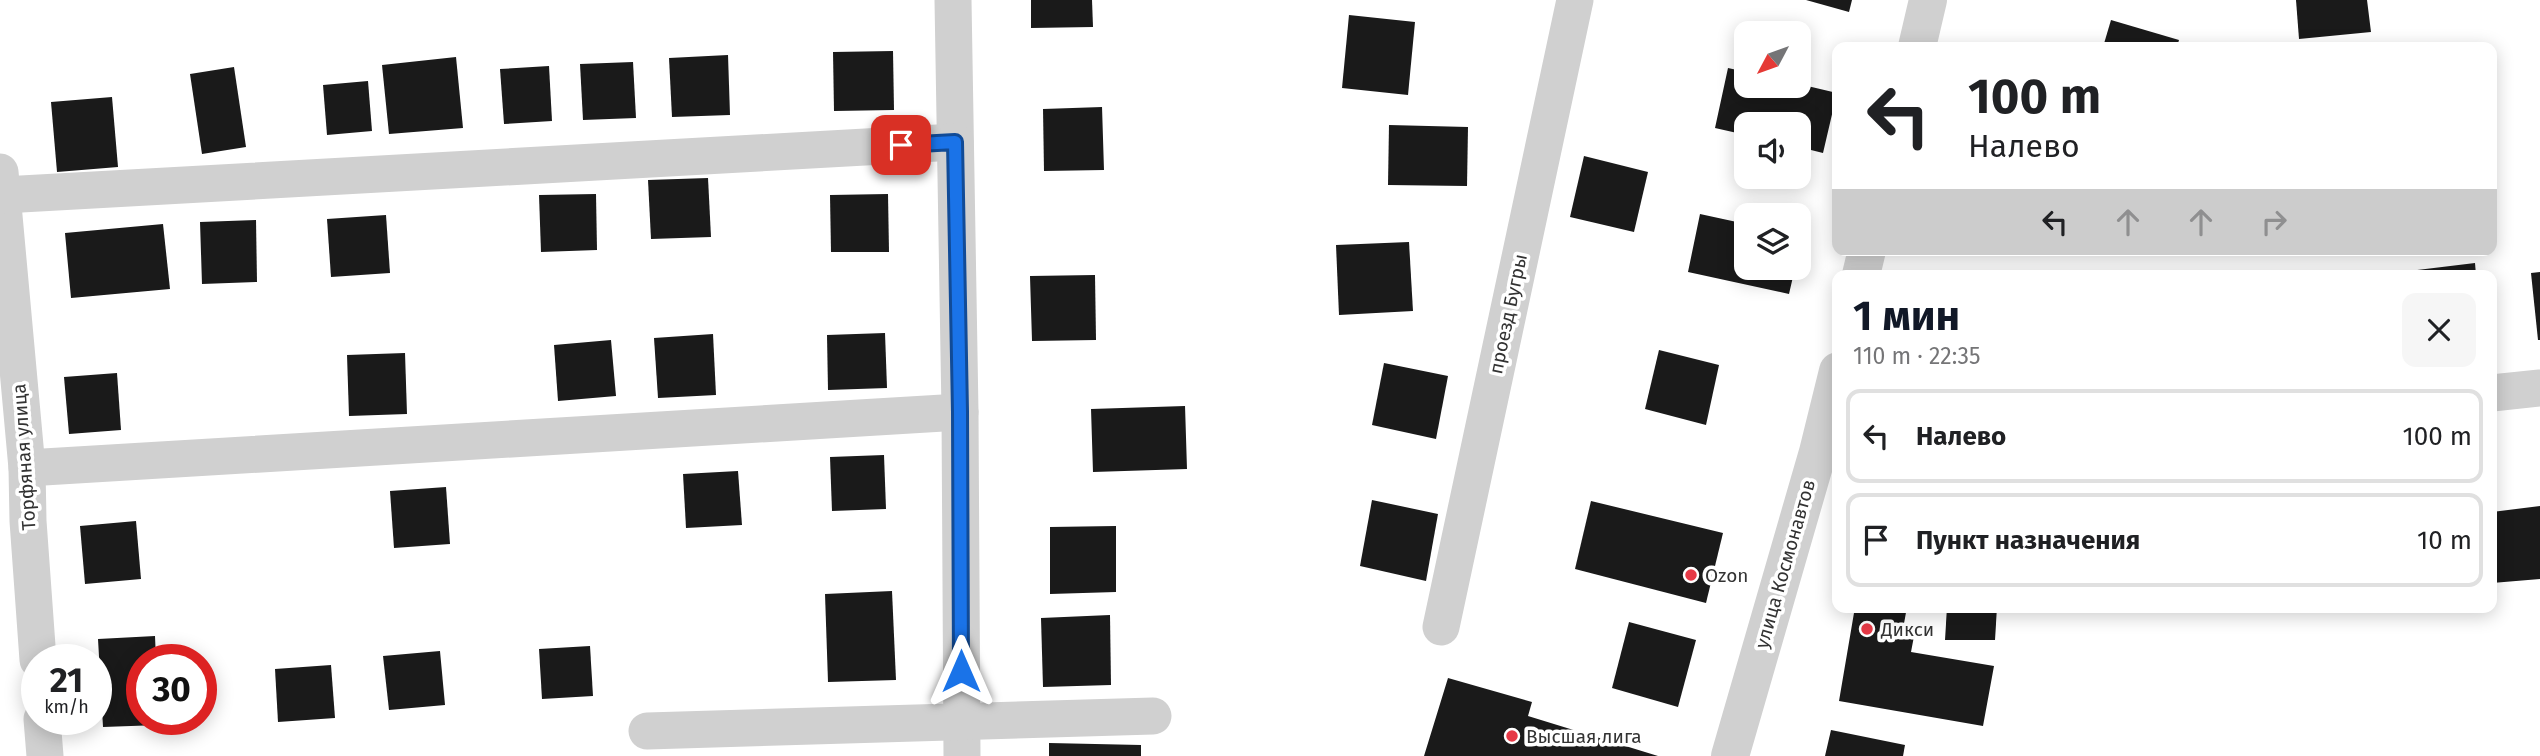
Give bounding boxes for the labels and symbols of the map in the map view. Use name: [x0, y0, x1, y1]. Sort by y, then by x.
north arrow: [1734, 21, 1811, 98]
pin: [871, 115, 931, 175]
street label: проезд Бугры: [1484, 252, 1532, 376]
street label: Торфяная улица: [7, 383, 41, 531]
street label: улица Космонавтов: [1750, 477, 1820, 651]
place label: Ozon: [1705, 564, 1748, 587]
marker: Ozon: [1683, 567, 1699, 583]
place label: Дикси: [1880, 618, 1934, 641]
marker: Дикси: [1859, 621, 1875, 637]
position arrow: [924, 634, 998, 708]
speed limit sign: 30: [126, 644, 217, 735]
place label: Высшая лига: [1526, 725, 1642, 748]
marker: Высшая лига: [1504, 728, 1520, 744]

